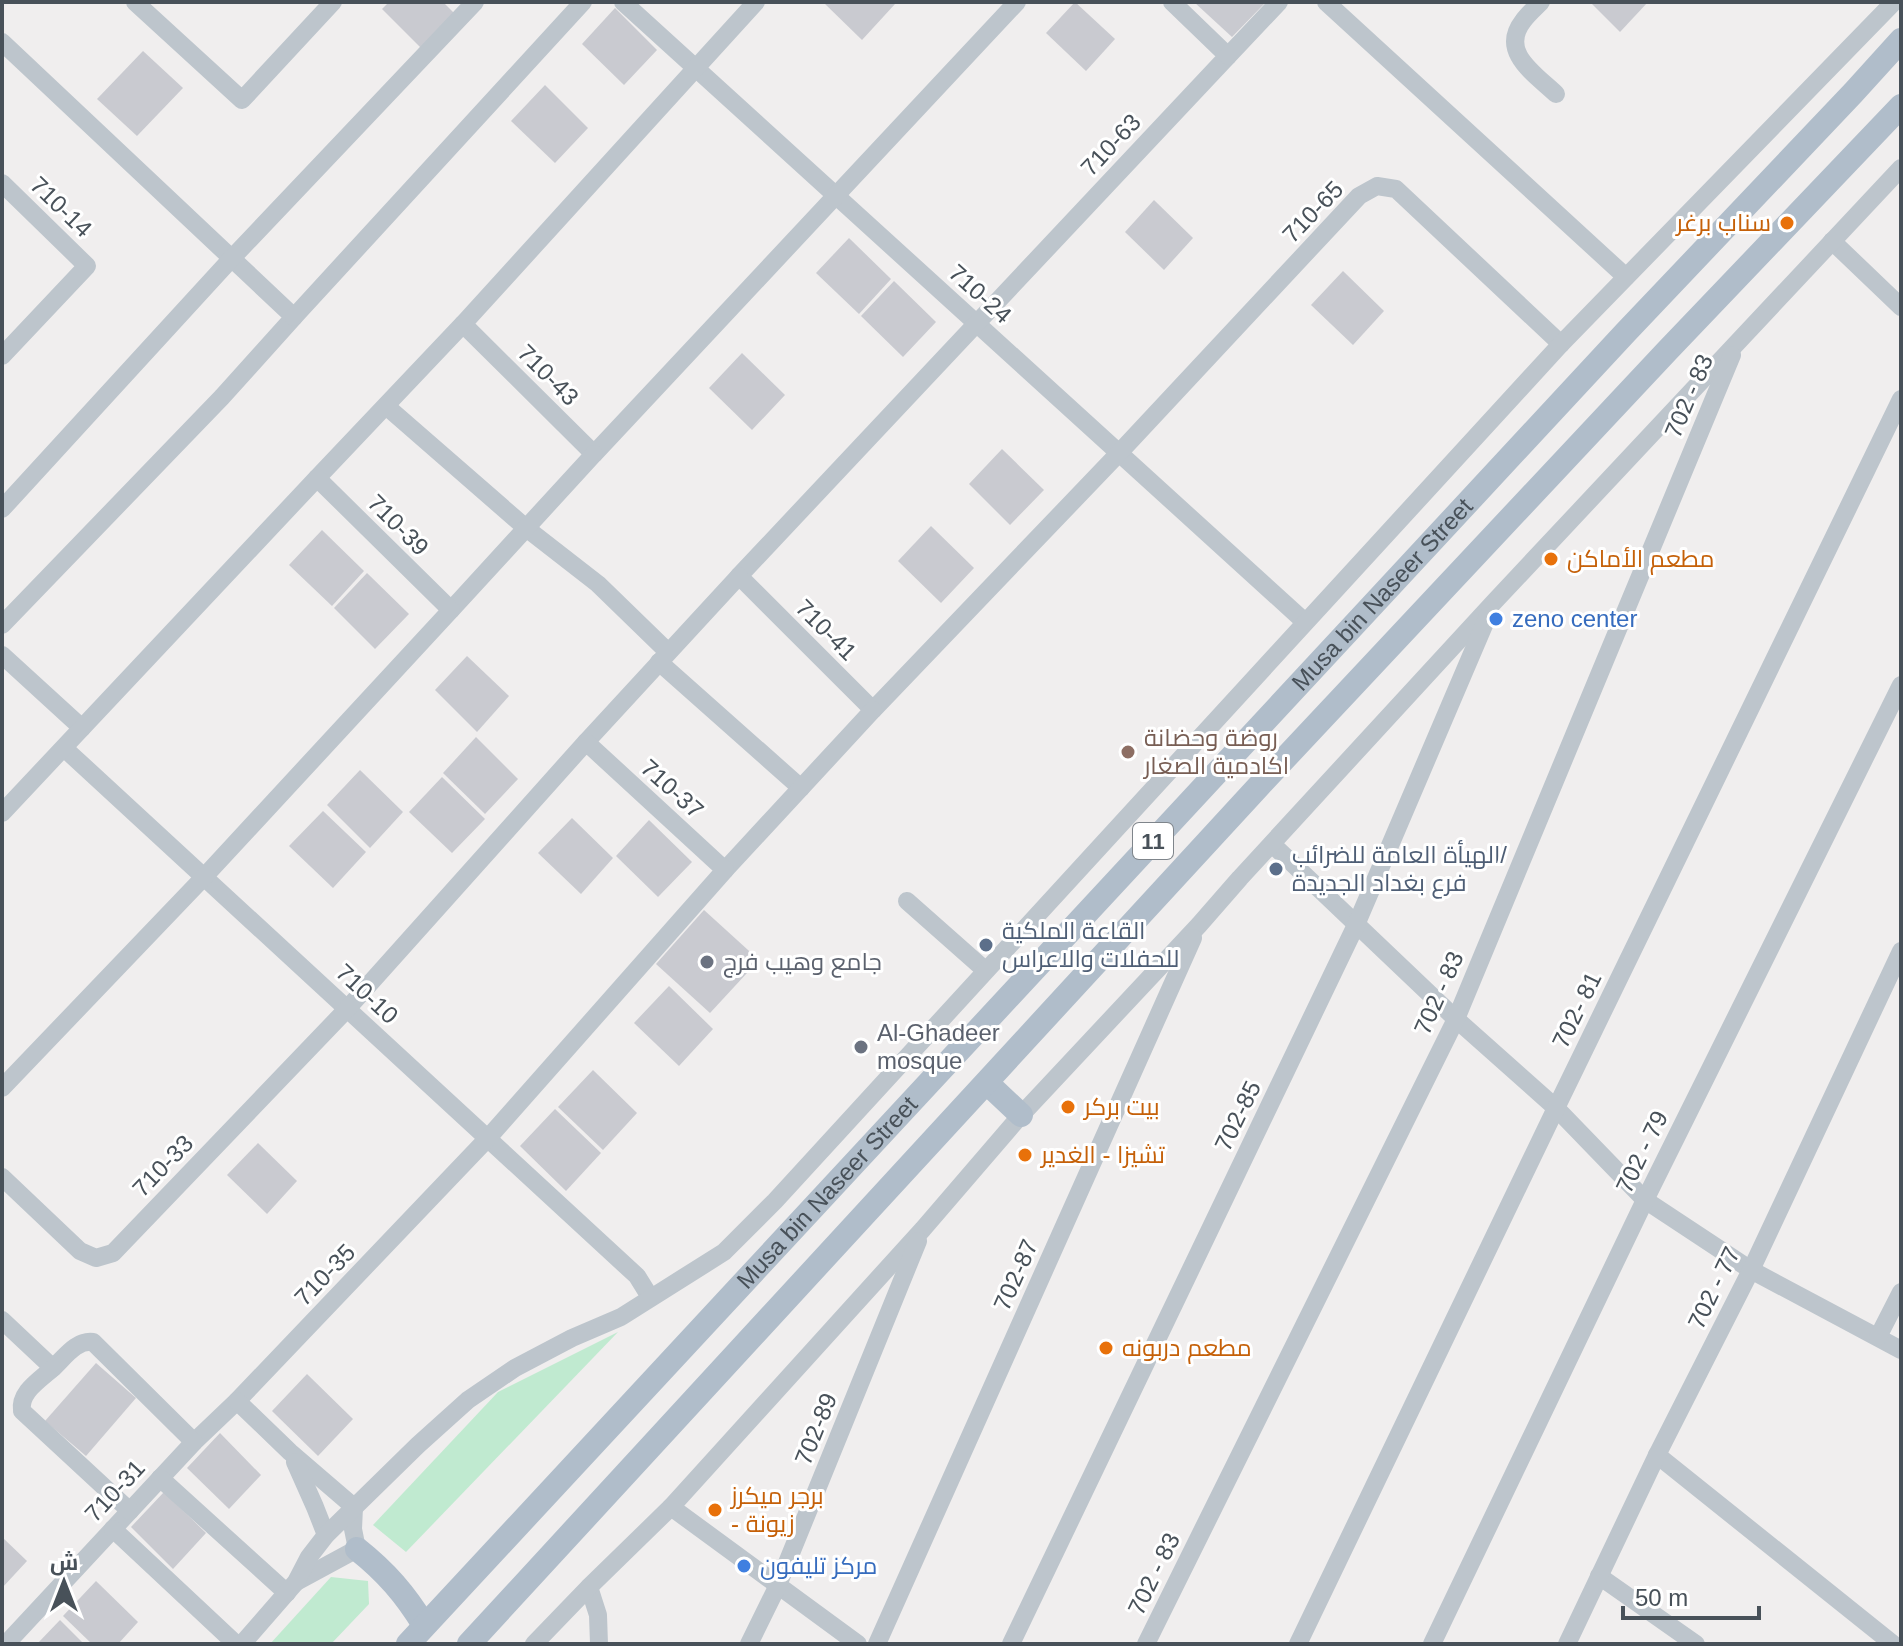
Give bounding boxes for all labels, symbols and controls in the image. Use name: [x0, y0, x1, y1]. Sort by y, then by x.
street label: 710-63: [1075, 108, 1146, 181]
street label: 710-14: [25, 171, 98, 242]
street label: 710-65: [1277, 175, 1348, 248]
place label: سناب برغر: [1674, 209, 1771, 236]
marker: سناب برغر: [1778, 214, 1796, 232]
street label: 710-24: [944, 259, 1017, 329]
street label: 710-43: [512, 339, 584, 411]
street label: 702 - 83: [1659, 350, 1718, 442]
street label: 710-39: [362, 489, 434, 561]
street label: Musa bin Naseer Street: [1286, 492, 1478, 696]
place label: مطعم الأماكن: [1567, 545, 1714, 575]
marker: مطعم الأماكن: [1542, 550, 1560, 568]
street label: 710-41: [790, 594, 862, 666]
place label: zeno center: [1512, 605, 1637, 632]
marker: zeno center: [1487, 610, 1505, 628]
place label: روضة وحضانة اكادمية الصغار: [1142, 724, 1289, 779]
marker: روضة وحضانة اكادمية الصغار: [1119, 743, 1137, 761]
street label: 710-37: [636, 754, 709, 824]
road number: 11: [1133, 823, 1173, 859]
place label: الهيأة العامة للضرائب/ فرع بغداد الجديدة: [1292, 839, 1507, 899]
marker: الهيأة العامة للضرائب/ فرع بغداد الجديدة: [1267, 860, 1285, 878]
place label: القاعة الملكية للحفلات والاعراس: [1002, 917, 1179, 973]
marker: القاعة الملكية للحفلات والاعراس: [977, 936, 995, 954]
street label: 702 - 83: [1408, 947, 1469, 1039]
place label: جامع وهيب فرج: [723, 948, 882, 978]
marker: جامع وهيب فرج: [698, 953, 716, 971]
street label: 710-10: [331, 958, 404, 1029]
street label: 702- 81: [1547, 967, 1607, 1052]
place label: Al-Ghadeer mosque: [877, 1019, 1000, 1074]
marker: Al-Ghadeer mosque: [852, 1038, 870, 1056]
street label: 702-85: [1209, 1076, 1266, 1155]
street label: Musa bin Naseer Street: [731, 1090, 923, 1294]
place label: بيت بركر: [1082, 1093, 1160, 1120]
marker: بيت بركر: [1059, 1098, 1077, 1116]
street label: 702 - 79: [1610, 1106, 1673, 1197]
street label: 710-33: [127, 1129, 198, 1202]
place label: تشيزا - الغدير: [1039, 1141, 1165, 1168]
marker: تشيزا - الغدير: [1016, 1146, 1034, 1164]
street label: 702-87: [988, 1235, 1043, 1314]
street label: 710-35: [289, 1238, 360, 1311]
street label: 702 - 77: [1682, 1242, 1745, 1333]
place label: مطعم دربونه: [1122, 1334, 1252, 1364]
marker: مطعم دربونه: [1097, 1339, 1115, 1357]
street label: 702-89: [789, 1389, 842, 1469]
street label: 710-31: [79, 1454, 150, 1527]
place label: برجر ميكرز - زيونة: [729, 1482, 824, 1537]
marker: برجر ميكرز - زيونة: [706, 1501, 724, 1519]
street label: 702 - 83: [1122, 1528, 1185, 1619]
north arrow: [24, 1542, 104, 1622]
text: ش: [50, 1550, 78, 1576]
place label: مركز تليفون: [760, 1552, 878, 1580]
marker: مركز تليفون: [735, 1557, 753, 1575]
scale bar: [1623, 1570, 1759, 1620]
text: 50 m: [1635, 1584, 1688, 1611]

